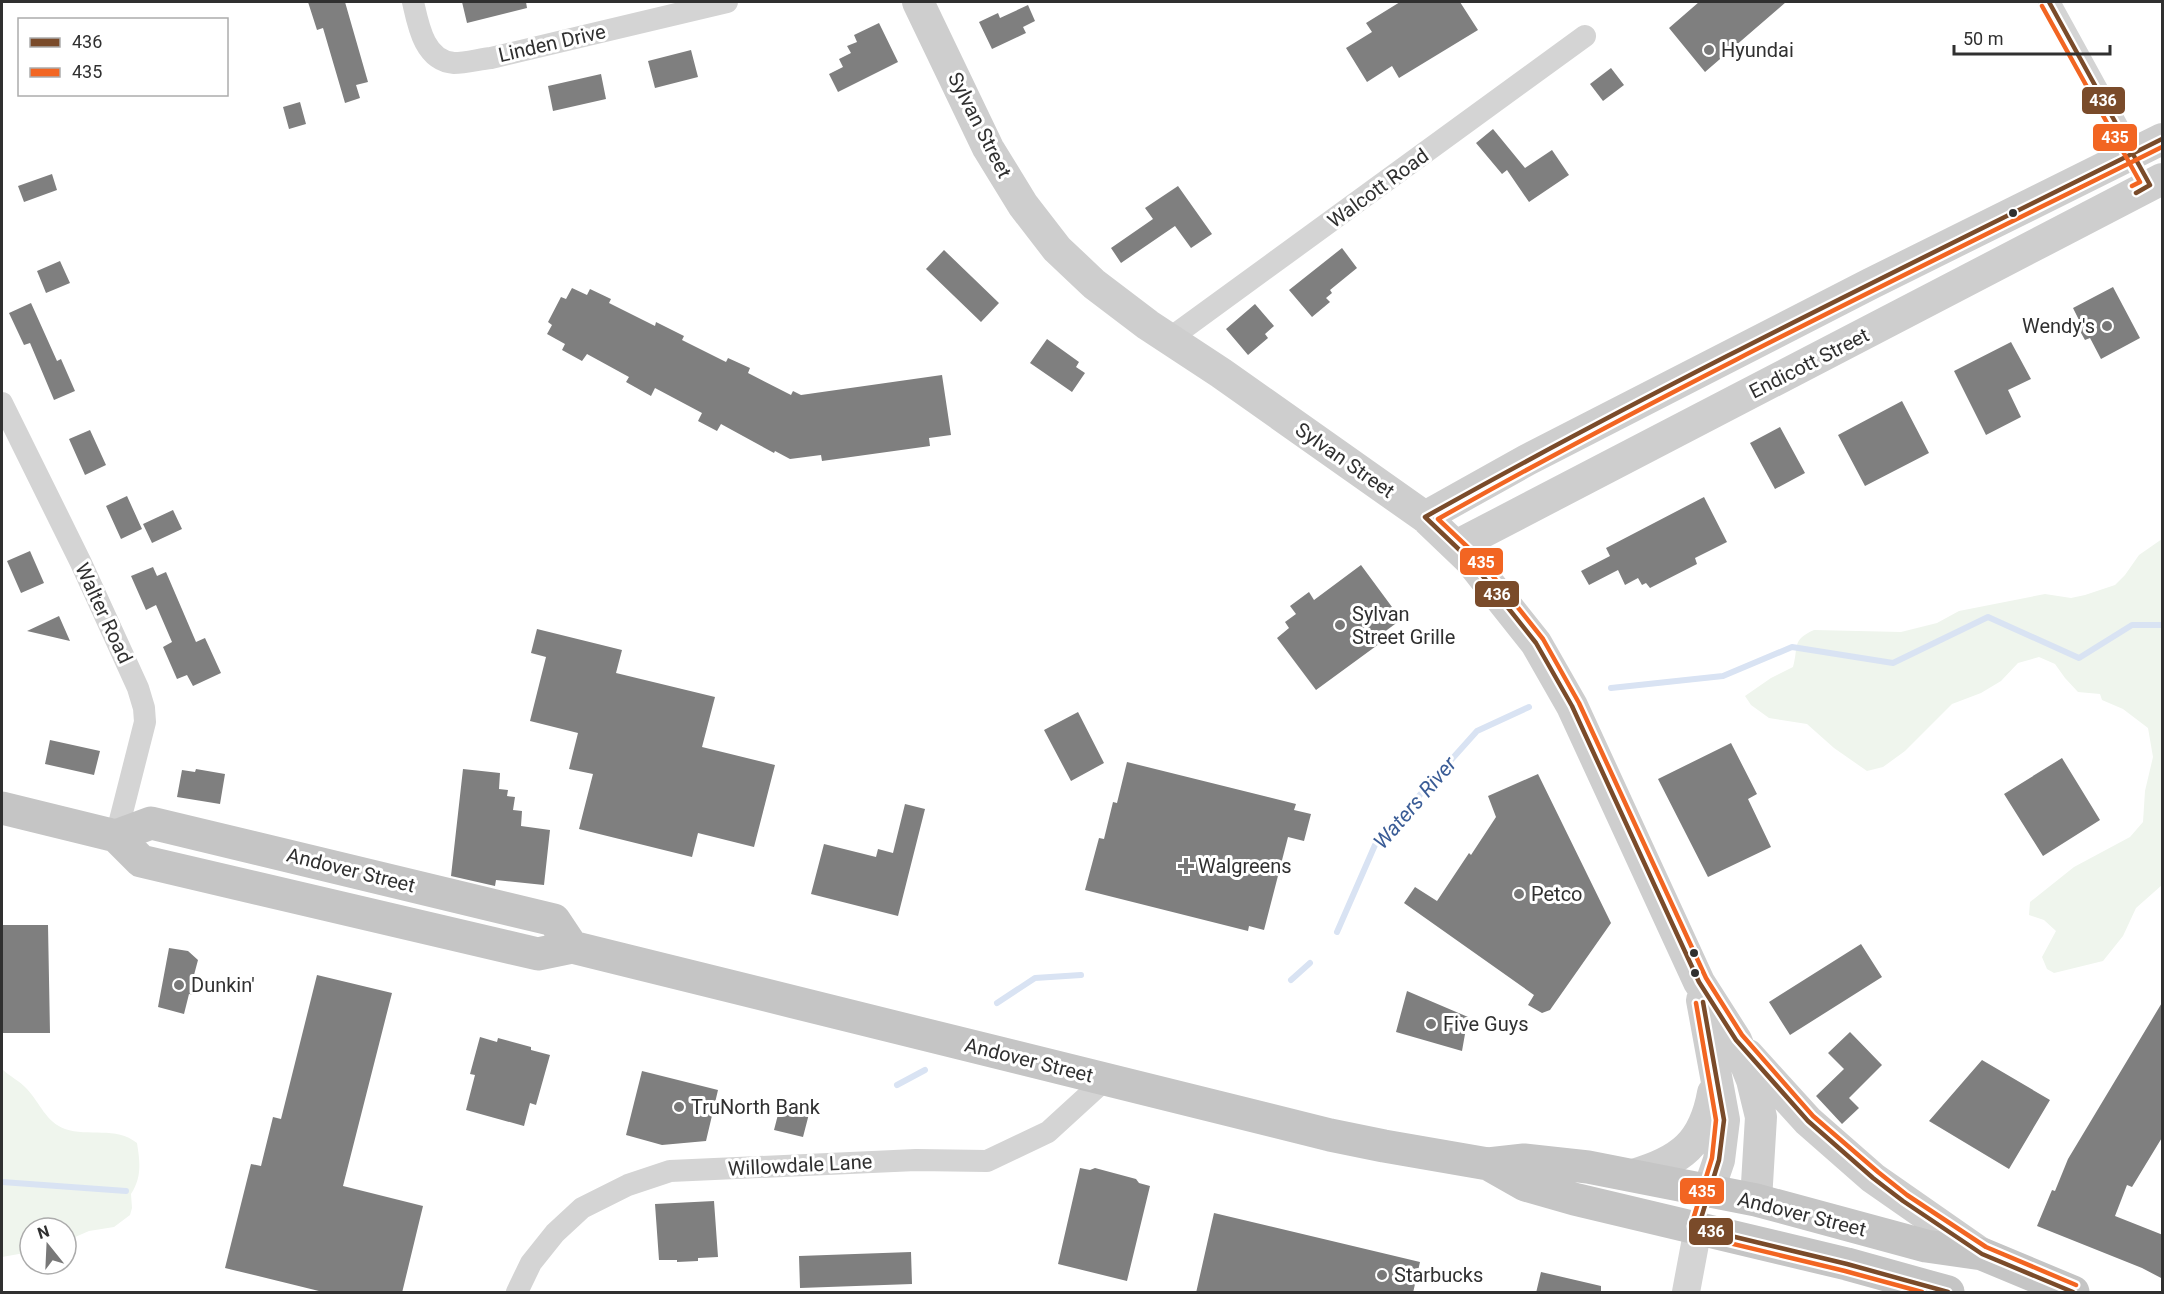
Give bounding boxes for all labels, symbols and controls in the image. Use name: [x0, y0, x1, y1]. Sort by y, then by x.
legend: [18, 18, 228, 96]
scale bar: [1954, 18, 2110, 56]
street label: Linden Drive: [496, 19, 608, 67]
text: 50 m: [1963, 28, 2003, 49]
text: 436: [72, 31, 102, 52]
place label: Hyundai: [1721, 38, 1794, 62]
marker: Hyundai: [1702, 43, 1716, 57]
text: 435: [72, 61, 102, 82]
street label: Sylvan Street: [943, 68, 1017, 182]
line badge: 436: [2081, 86, 2126, 115]
text: 436: [2089, 91, 2117, 110]
line badge: 435: [2092, 123, 2138, 152]
text: 435: [2101, 128, 2129, 147]
street label: Walcott Road: [1323, 143, 1433, 233]
unlabelled marker: [2007, 207, 2019, 219]
place label: Wendy's: [2022, 314, 2095, 338]
marker: Wendy's: [2100, 319, 2114, 333]
street label: Endicott Street: [1745, 323, 1873, 403]
street label: Sylvan Street: [1291, 417, 1399, 503]
line badge: 435: [1459, 547, 1504, 576]
text: 435: [1467, 553, 1495, 572]
street label: Walter Road: [70, 559, 138, 667]
line badge: 436: [1474, 580, 1520, 608]
text: 436: [1483, 585, 1511, 604]
place label: Sylvan Street Grille: [1352, 602, 1455, 649]
marker: Sylvan Street Grille: [1333, 618, 1347, 632]
water label: Waters River: [1369, 751, 1462, 854]
street label: Andover Street: [284, 842, 418, 898]
place label: Walgreens: [1198, 854, 1292, 878]
marker: Walgreens: [1179, 859, 1193, 873]
place label: Petco: [1531, 882, 1583, 906]
marker: Petco: [1512, 887, 1526, 901]
unlabelled marker: [1688, 947, 1700, 959]
unlabelled marker: [1689, 967, 1701, 979]
place label: Dunkin': [191, 973, 255, 997]
marker: Dunkin': [172, 978, 186, 992]
place label: Five Guys: [1443, 1012, 1528, 1036]
marker: Five Guys: [1424, 1017, 1438, 1031]
street label: Andover Street: [962, 1032, 1096, 1088]
place label: TruNorth Bank: [691, 1095, 821, 1119]
marker: TruNorth Bank: [672, 1100, 686, 1114]
street label: Willowdale Lane: [727, 1149, 873, 1181]
line badge: 435: [1679, 1177, 1725, 1205]
text: 435: [1688, 1182, 1716, 1201]
street label: Andover Street: [1735, 1186, 1869, 1242]
north arrow: [18, 1216, 78, 1276]
line badge: 436: [1688, 1217, 1734, 1246]
text: N: [35, 1221, 52, 1243]
text: 436: [1697, 1222, 1725, 1241]
place label: Starbucks: [1394, 1263, 1483, 1287]
marker: Starbucks: [1375, 1268, 1389, 1282]

